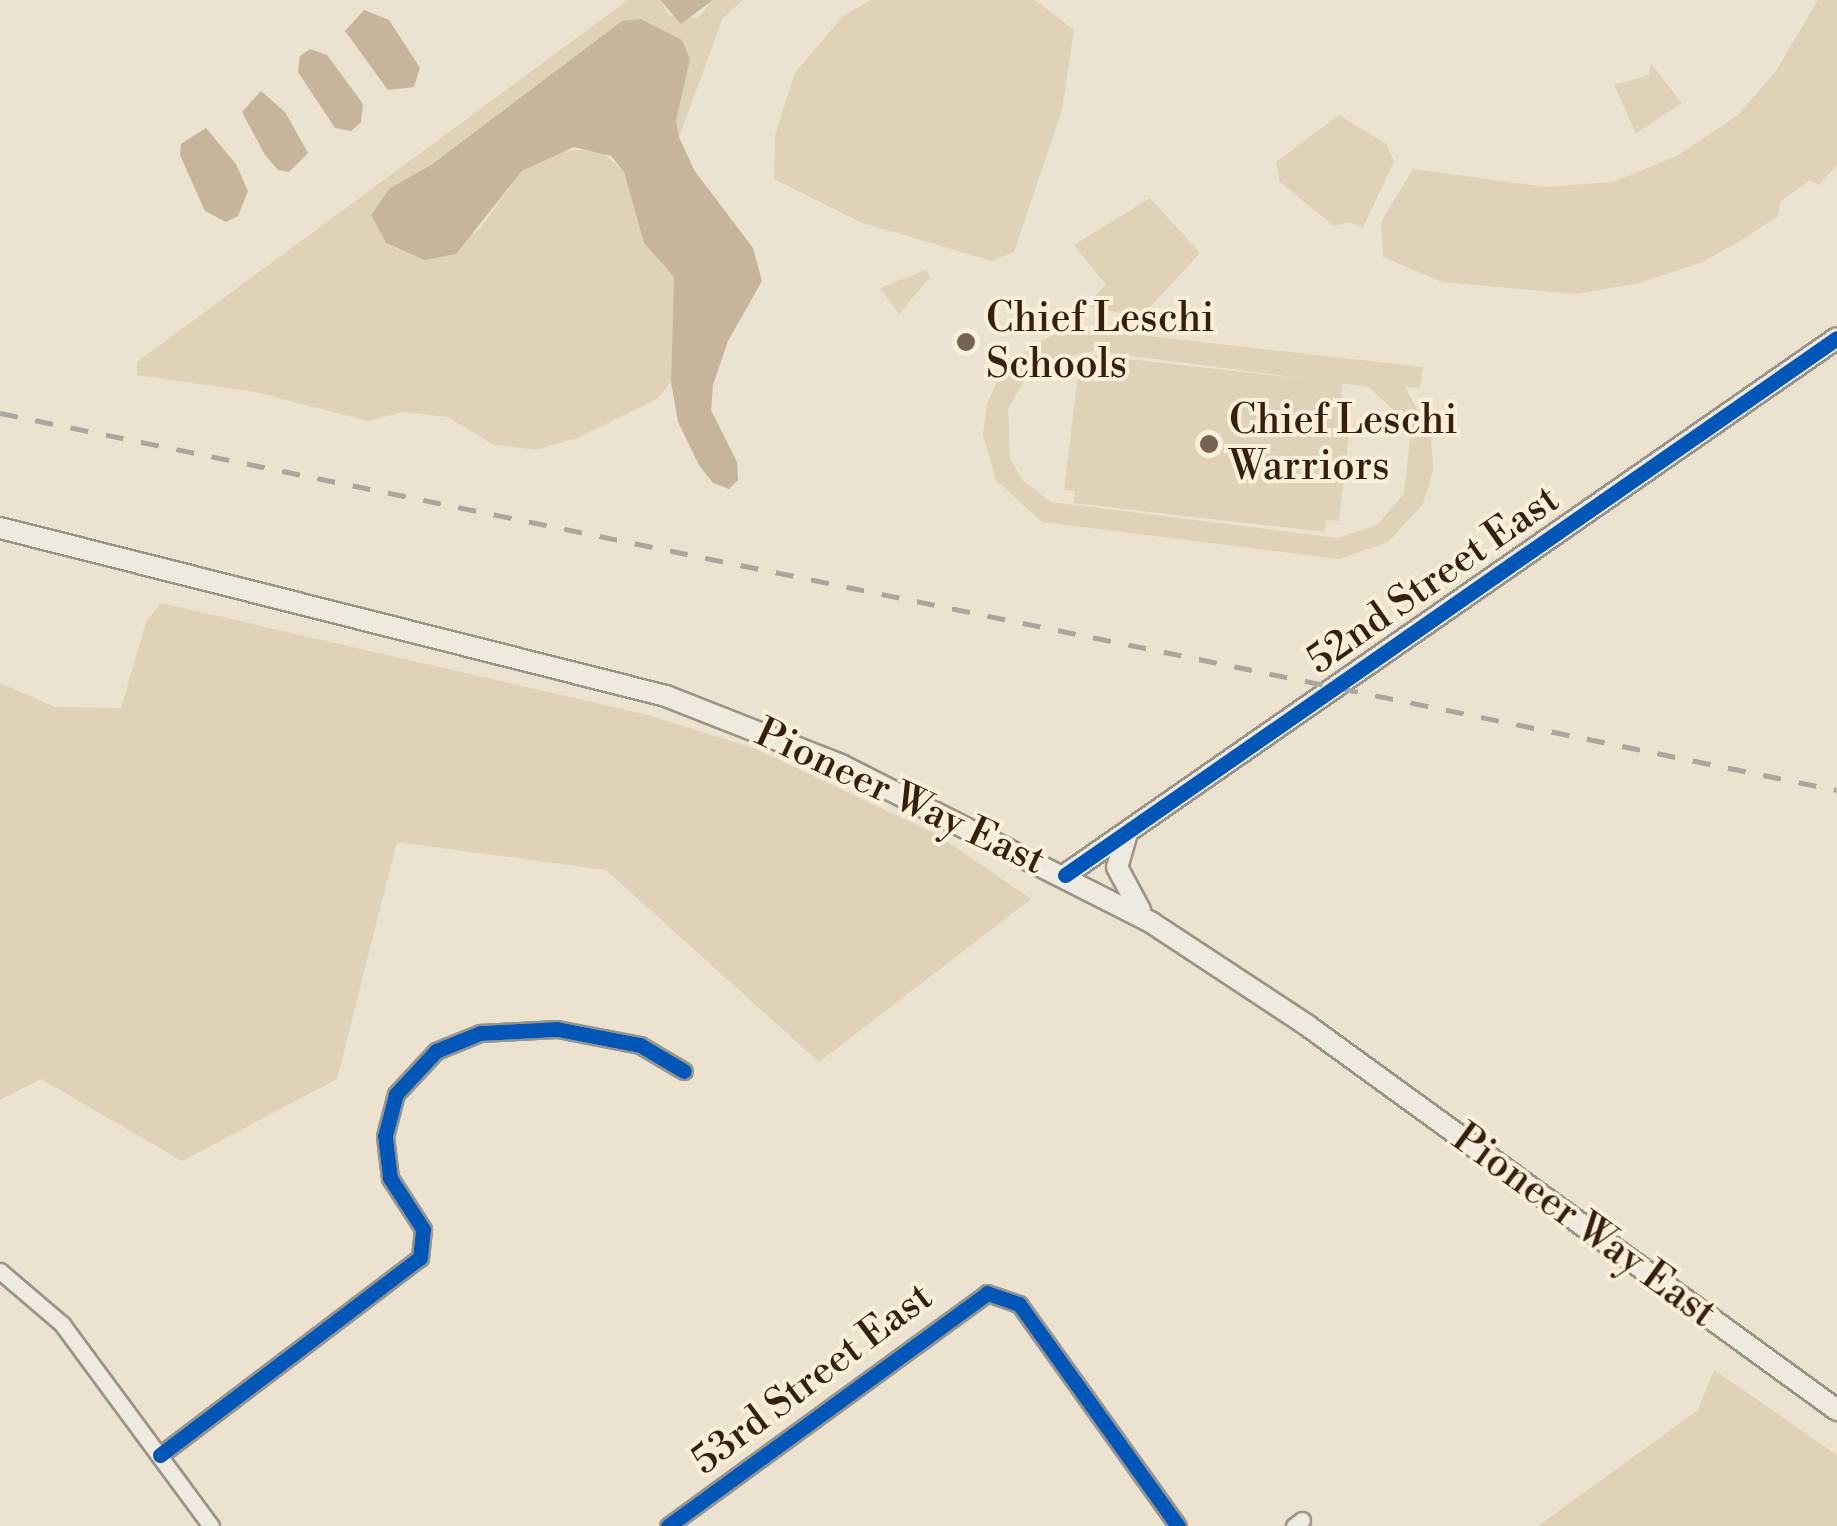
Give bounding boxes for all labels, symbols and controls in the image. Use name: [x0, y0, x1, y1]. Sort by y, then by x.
place label: Chief Leschi Schools: [986, 295, 1215, 389]
marker: Chief Leschi Schools: [955, 331, 977, 353]
place label: Chief Leschi Warriors: [1229, 397, 1458, 491]
marker: Chief Leschi Warriors: [1198, 433, 1220, 455]
street label: 52nd Street East: [1298, 475, 1568, 685]
street label: Pioneer Way East: [748, 709, 1052, 885]
street label: Pioneer Way East: [1443, 1114, 1725, 1338]
street label: 53rd Street East: [682, 1273, 942, 1485]

